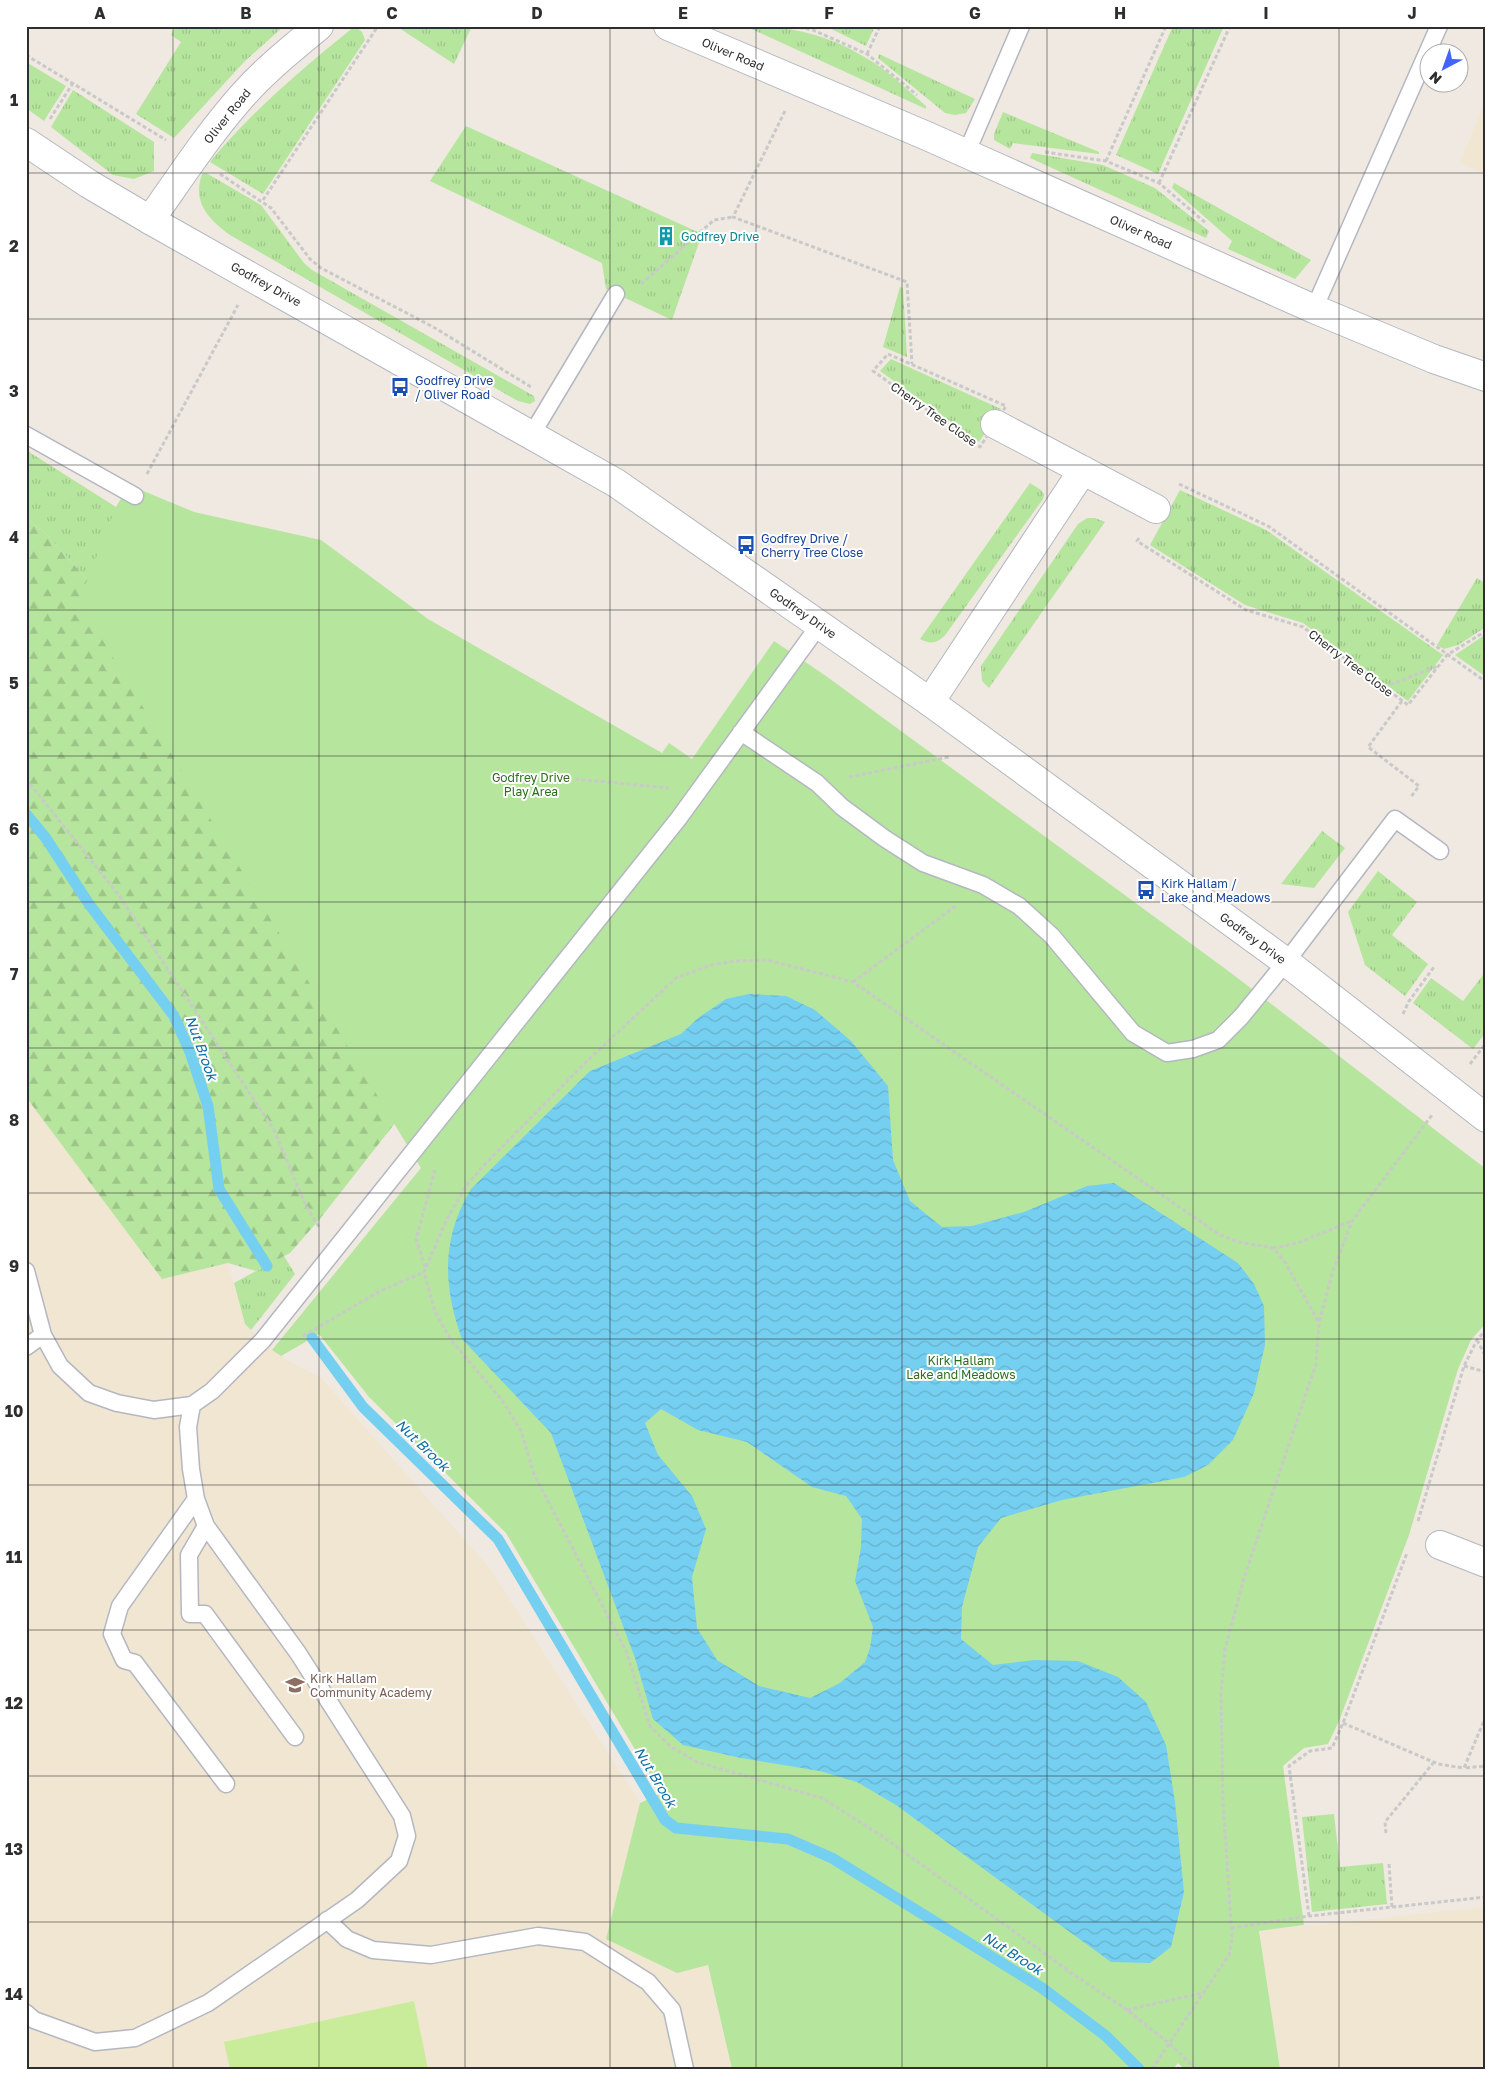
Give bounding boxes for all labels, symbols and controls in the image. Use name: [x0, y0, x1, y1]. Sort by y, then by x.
text: A: [94, 3, 106, 23]
text: B: [240, 3, 252, 23]
text: C: [386, 3, 398, 23]
text: D: [531, 3, 543, 23]
text: E: [678, 3, 688, 23]
text: F: [824, 3, 834, 23]
text: G: [969, 3, 981, 23]
text: H: [1114, 3, 1126, 23]
text: I: [1263, 3, 1269, 23]
text: J: [1407, 3, 1417, 23]
street label: Oliver Road: [699, 34, 767, 74]
north arrow: [1420, 42, 1470, 92]
text: N: [1426, 68, 1445, 88]
street label: Oliver Road: [200, 85, 254, 147]
text: 1: [10, 90, 18, 110]
street label: Oliver Road: [1108, 212, 1174, 252]
building icon: Godfrey Drive: [655, 225, 677, 247]
place label: Godfrey Drive: [681, 229, 759, 244]
text: 2: [9, 236, 19, 256]
street label: Godfrey Drive: [228, 258, 304, 310]
place label: Godfrey Drive / Oliver Road: [415, 373, 493, 402]
bus stop icon: Godfrey Drive / Oliver Road: [389, 376, 411, 398]
street label: Cherry Tree Close: [888, 379, 980, 449]
text: 3: [9, 381, 19, 401]
text: 4: [9, 527, 19, 547]
place label: Godfrey Drive / Cherry Tree Close: [761, 531, 863, 560]
bus stop icon: Godfrey Drive / Cherry Tree Close: [735, 534, 757, 556]
street label: Godfrey Drive: [767, 584, 839, 642]
street label: Cherry Tree Close: [1306, 626, 1396, 700]
text: 5: [9, 673, 19, 693]
park label: Godfrey Drive Play Area: [492, 770, 570, 799]
text: 6: [9, 819, 19, 839]
place label: Kirk Hallam / Lake and Meadows: [1161, 876, 1270, 905]
bus stop icon: Kirk Hallam / Lake and Meadows: [1135, 879, 1157, 901]
street label: Godfrey Drive: [1217, 909, 1289, 967]
text: 7: [10, 964, 19, 984]
water label: Nut Brook: [182, 1013, 222, 1085]
text: 8: [9, 1110, 19, 1130]
text: 9: [9, 1256, 19, 1276]
park label: Kirk Hallam Lake and Meadows: [906, 1353, 1016, 1382]
text: 10: [5, 1401, 23, 1421]
water label: Nut Brook: [393, 1415, 455, 1476]
text: 11: [6, 1547, 22, 1567]
place label: Kirk Hallam Community Academy: [310, 1671, 432, 1700]
school or university icon: Kirk Hallam Community Academy: [284, 1674, 306, 1696]
text: 12: [5, 1693, 23, 1713]
water label: Nut Brook: [631, 1744, 682, 1812]
text: 13: [5, 1839, 23, 1859]
water label: Nut Brook: [980, 1928, 1048, 1979]
text: 14: [5, 1984, 23, 2004]

